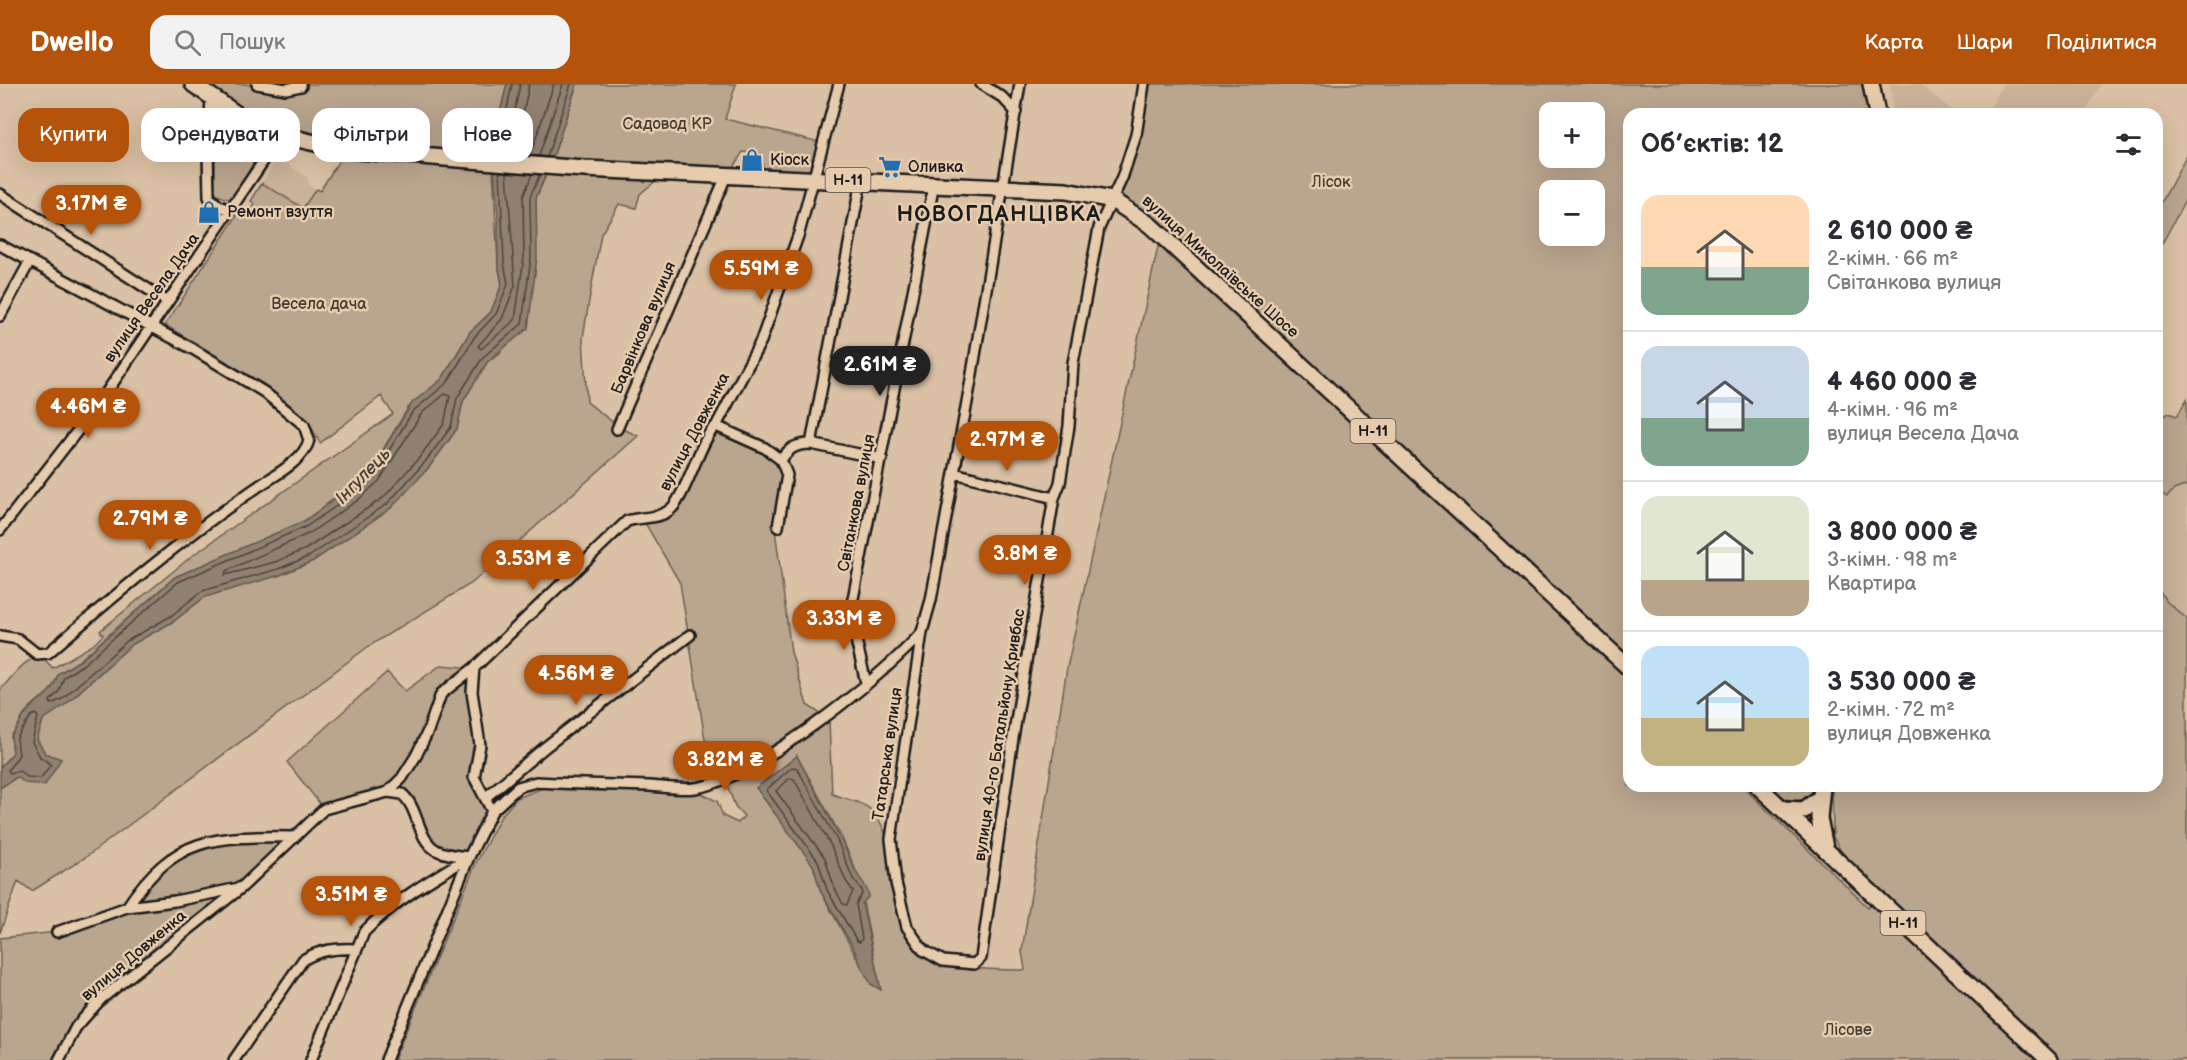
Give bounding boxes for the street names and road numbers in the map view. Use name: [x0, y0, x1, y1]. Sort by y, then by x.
road number: Н-11: [826, 168, 870, 192]
street label: вулиця Миколаївське Шосе: [1138, 192, 1302, 342]
street label: вулиця Весела Дача: [100, 229, 204, 366]
street label: Барвінкова вулиця: [608, 259, 680, 397]
street label: вулиця Довженка: [656, 369, 734, 494]
road number: Н-11: [1350, 419, 1396, 443]
street label: Світанкова вулиця: [834, 433, 880, 573]
street label: вулиця 40-го Батальйону Кривбас: [971, 607, 1029, 862]
street label: Татарська вулиця: [869, 686, 907, 822]
street label: вулиця Довженка: [78, 906, 191, 1005]
road number: Н-11: [1880, 911, 1926, 935]

